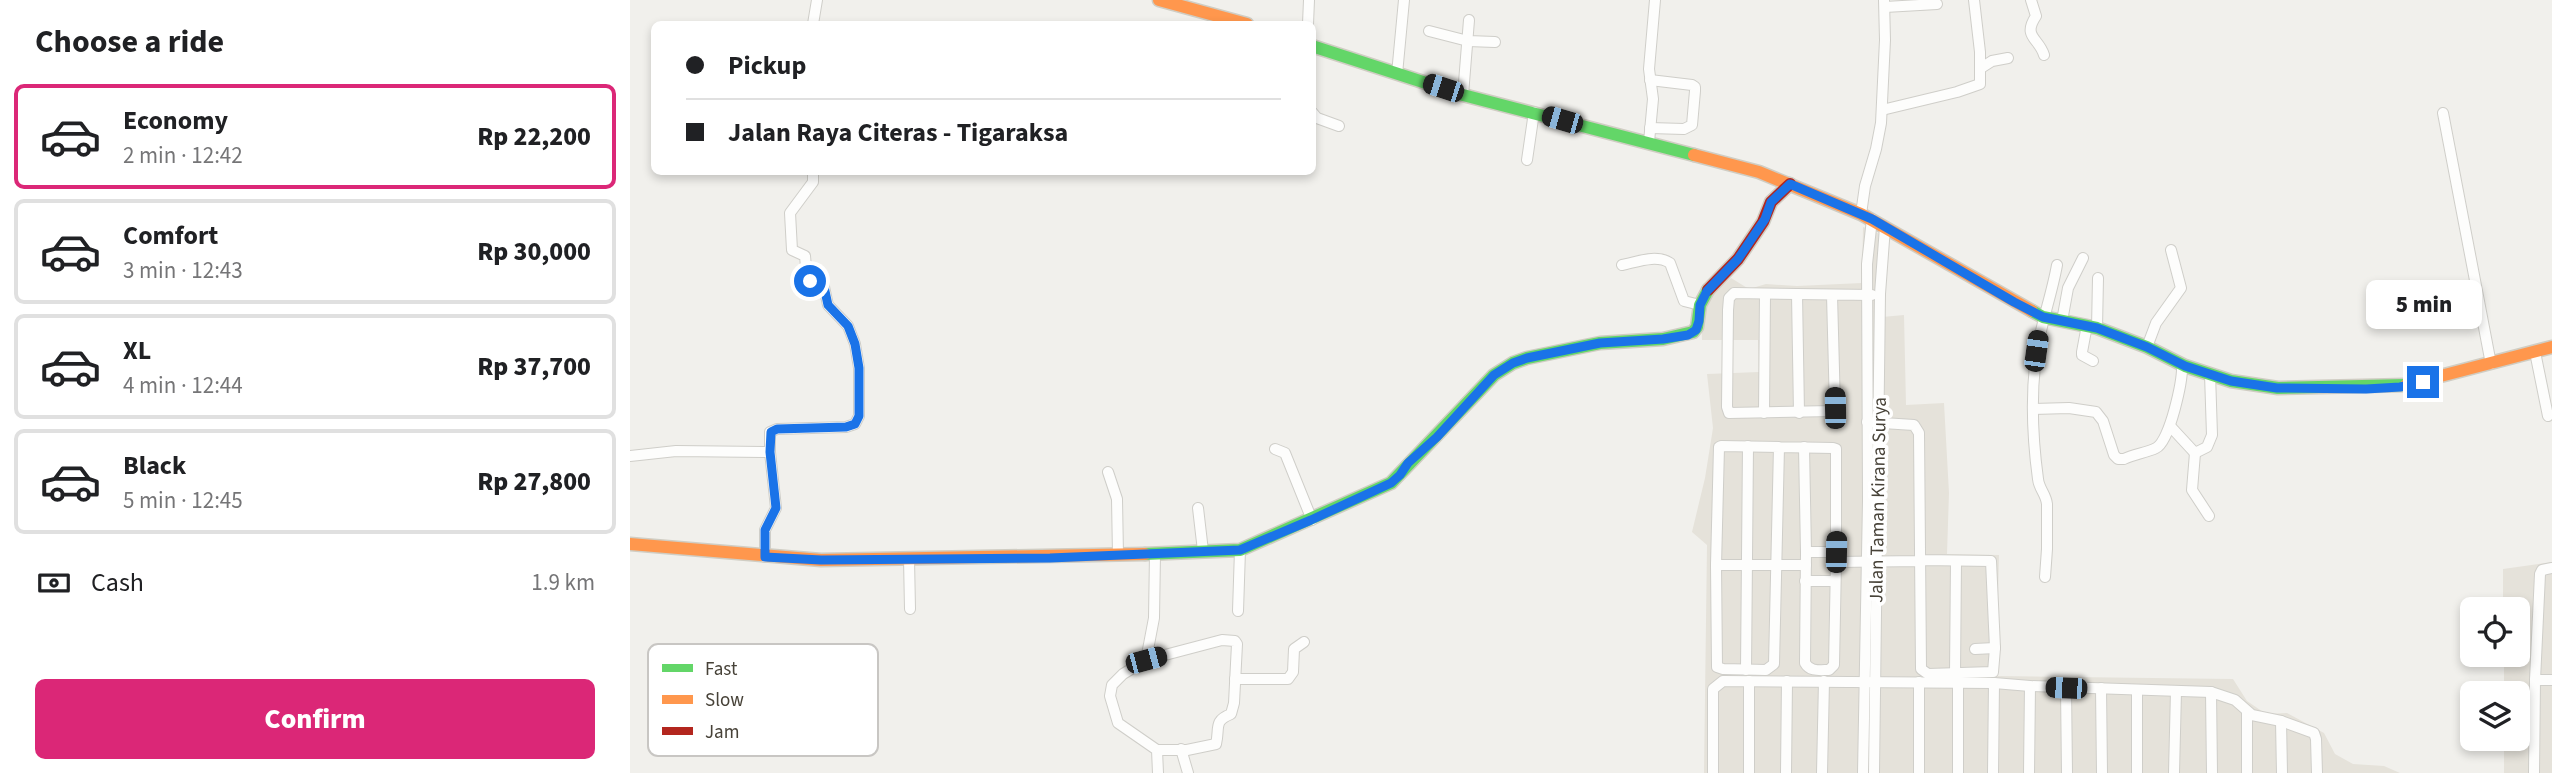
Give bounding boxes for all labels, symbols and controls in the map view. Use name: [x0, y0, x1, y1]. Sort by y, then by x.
text: Choose a ride: [35, 19, 224, 65]
text: Pickup: [728, 47, 806, 84]
car: [1420, 72, 1467, 104]
text: Economy: [123, 102, 228, 139]
car: [1539, 104, 1586, 136]
icon: car: [39, 105, 102, 168]
text: Jalan Raya Citeras - Tigaraksa: [728, 114, 1068, 151]
text: Rp 22,200: [477, 118, 591, 155]
text: 2 min · 12:42: [123, 139, 243, 172]
text: Comfort: [123, 217, 218, 254]
icon: car: [39, 220, 102, 283]
text: Rp 30,000: [477, 233, 591, 270]
text: 3 min · 12:43: [123, 254, 243, 287]
route start: [794, 265, 826, 297]
callout: 5 min: [2365, 280, 2481, 330]
text: 5 min: [2396, 288, 2452, 321]
car: [2023, 329, 2050, 373]
text: XL: [123, 332, 151, 369]
icon: car: [39, 335, 102, 398]
text: Rp 37,700: [477, 348, 591, 385]
route end: [2407, 366, 2439, 398]
text: 4 min · 12:44: [123, 369, 243, 402]
car: [1825, 387, 1846, 429]
street label: Jalan Taman Kirana Surya: [1863, 397, 1894, 603]
text: Black: [123, 447, 186, 484]
icon: car: [39, 450, 102, 513]
text: Rp 27,800: [477, 463, 591, 500]
text: 5 min · 12:45: [123, 484, 243, 517]
car: [1826, 531, 1847, 573]
icon: cash: [35, 564, 73, 602]
text: Cash: [91, 564, 144, 601]
text: 1.9 km: [531, 566, 595, 599]
map controls: [2460, 597, 2530, 751]
button: locate: [2460, 597, 2530, 667]
legend: [648, 644, 878, 756]
car: [1123, 644, 1170, 676]
text: Fast: [705, 656, 738, 683]
car: [2045, 677, 2088, 699]
button: Confirm: [35, 679, 595, 759]
button: layers: [2460, 681, 2530, 751]
text: Slow: [705, 687, 744, 714]
text: Jam: [705, 719, 739, 746]

